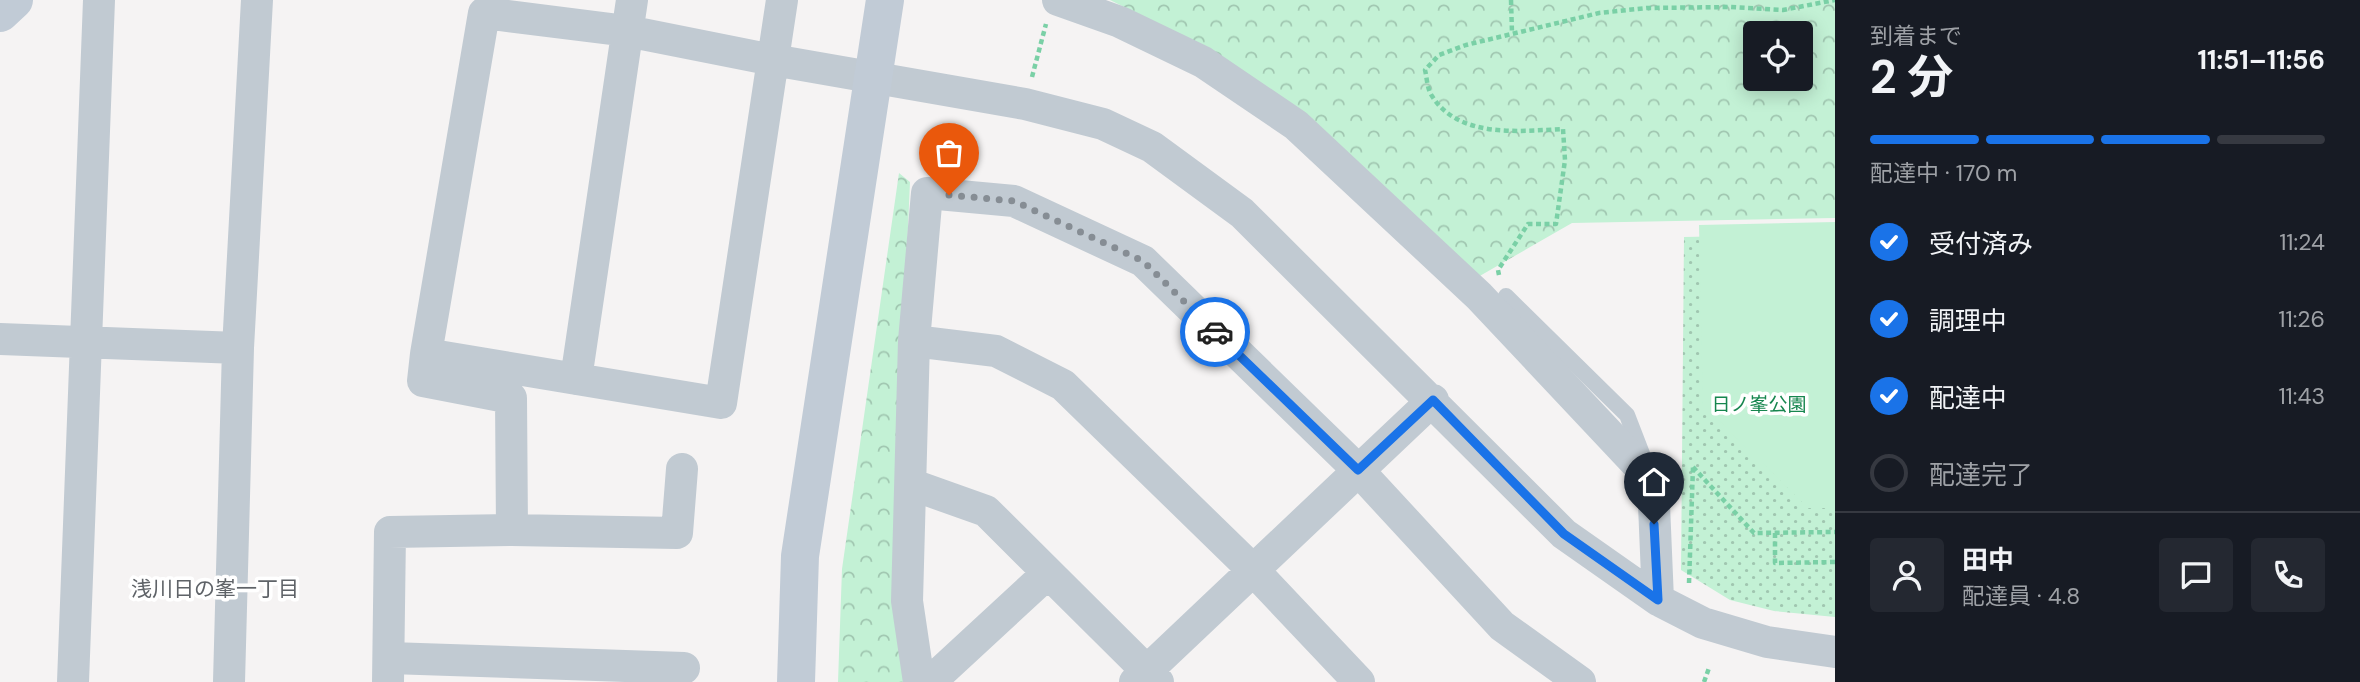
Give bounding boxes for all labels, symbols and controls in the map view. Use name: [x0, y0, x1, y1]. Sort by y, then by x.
map controls: [1743, 21, 1813, 91]
button: locate: [1743, 21, 1813, 91]
text: 到着まで: [1870, 21, 1962, 51]
text: 11:51–11:56: [2198, 43, 2325, 77]
text: 2 分: [1870, 47, 1953, 107]
pin: [919, 123, 979, 195]
icon: bag: [930, 134, 968, 172]
text: 配達中 · 170 m: [1870, 158, 2017, 188]
icon: check: [1870, 223, 1908, 261]
text: 受付済み: [1929, 227, 2033, 261]
text: 11:24: [2279, 227, 2325, 257]
courier: [1180, 297, 1250, 367]
icon: check: [1870, 300, 1908, 338]
text: 調理中: [1929, 304, 2007, 338]
text: 11:26: [2278, 304, 2325, 334]
icon: car: [1196, 313, 1234, 351]
icon: check: [1870, 377, 1908, 415]
text: 配達中: [1929, 381, 2007, 415]
text: 11:43: [2278, 381, 2325, 411]
park label: 日ノ峯公園: [1711, 392, 1807, 417]
pin: [1624, 452, 1684, 524]
text: 配達完了: [1929, 458, 2033, 492]
icon: home: [1635, 463, 1673, 501]
button: person: [1870, 538, 1944, 612]
button: chat: [2159, 538, 2233, 612]
button: phone: [2251, 538, 2325, 612]
text: 田中: [1962, 543, 2014, 577]
district label: 浅川日の峯一丁目: [131, 575, 299, 603]
text: 配達員 · 4.8: [1962, 581, 2080, 611]

